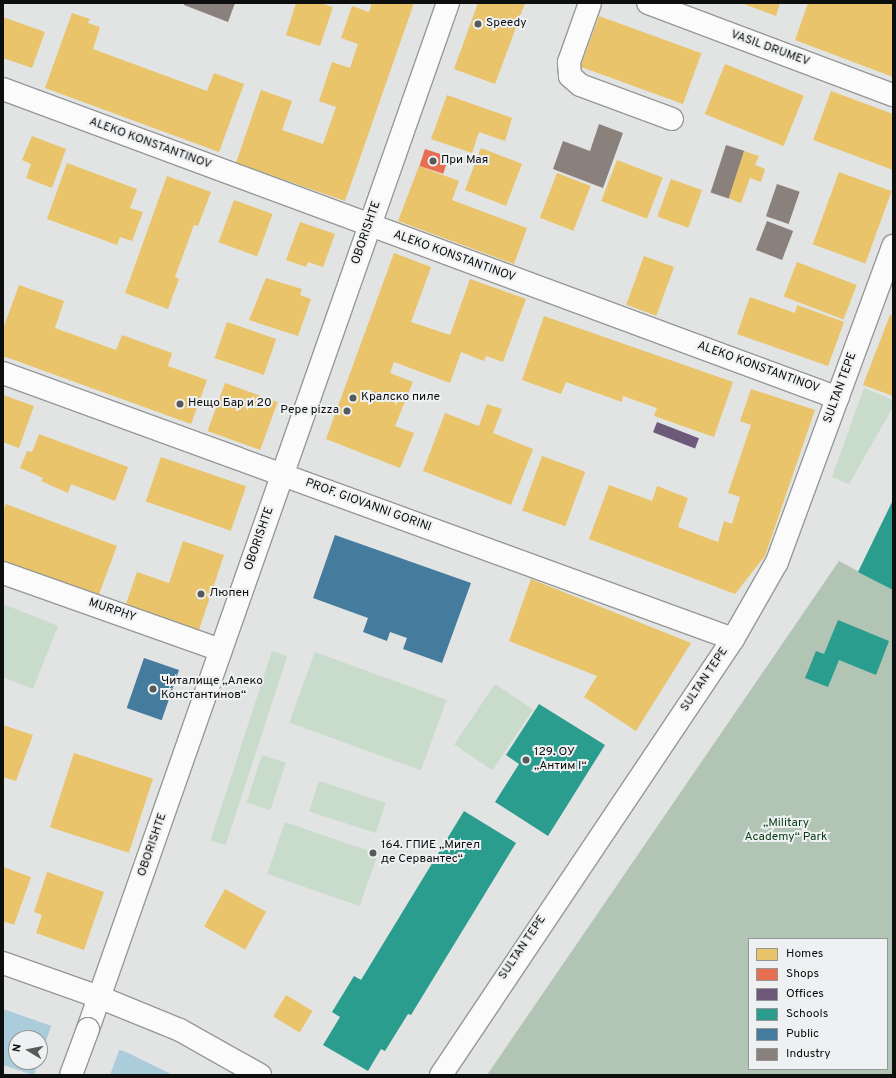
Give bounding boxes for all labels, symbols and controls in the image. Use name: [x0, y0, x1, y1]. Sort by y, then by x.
place label: Speedy: [486, 17, 527, 31]
marker: Speedy: [473, 19, 483, 29]
street label: VASIL DRUMEV: [728, 28, 812, 70]
street label: ALEKO KONSTANTINOV: [87, 115, 213, 173]
place label: При Мая: [441, 154, 488, 168]
marker: При Мая: [428, 156, 438, 166]
street label: OBORISHTE: [349, 199, 385, 267]
street label: ALEKO KONSTANTINOV: [391, 228, 517, 286]
street label: ALEKO KONSTANTINOV: [695, 339, 821, 397]
street label: SULTAN TEPE: [821, 350, 861, 426]
place label: Кралско пиле: [361, 391, 440, 405]
marker: Кралско пиле: [348, 393, 358, 403]
place label: Нещо Бар и 20: [188, 397, 272, 411]
marker: Нещо Бар и 20: [175, 399, 185, 409]
place label: Pepe pizza: [280, 404, 339, 418]
marker: Pepe pizza: [342, 406, 352, 416]
street label: PROF. GIOVANNI GORINI: [303, 476, 433, 536]
street label: OBORISHTE: [242, 505, 278, 573]
place label: Люпен: [209, 587, 249, 601]
marker: Люпен: [196, 589, 206, 599]
street label: MURPHY: [86, 596, 138, 626]
street label: SULTAN TEPE: [678, 645, 732, 715]
place label: Читалище „Алеко Константинов“: [161, 675, 263, 703]
marker: Читалище „Алеко Константинов“: [148, 684, 158, 694]
place label: 129. ОУ „Антим I“: [534, 746, 587, 774]
marker: 129. ОУ „Антим I“: [521, 755, 531, 765]
street label: OBORISHTE: [135, 811, 171, 879]
park label: „Military Academy“ Park: [744, 817, 828, 845]
place label: 164. ГПИЕ „Мигел де Сервантес“: [381, 839, 480, 867]
marker: 164. ГПИЕ „Мигел де Сервантес“: [368, 848, 378, 858]
street label: SULTAN TEPE: [496, 913, 550, 983]
legend: [748, 938, 888, 1070]
text: Homes: [786, 946, 823, 962]
text: Shops: [786, 966, 819, 982]
text: Offices: [786, 986, 824, 1002]
text: Schools: [786, 1006, 828, 1022]
text: Public: [786, 1026, 819, 1042]
north arrow: [8, 1030, 48, 1070]
text: N: [10, 1043, 25, 1053]
text: Industry: [786, 1046, 831, 1062]

